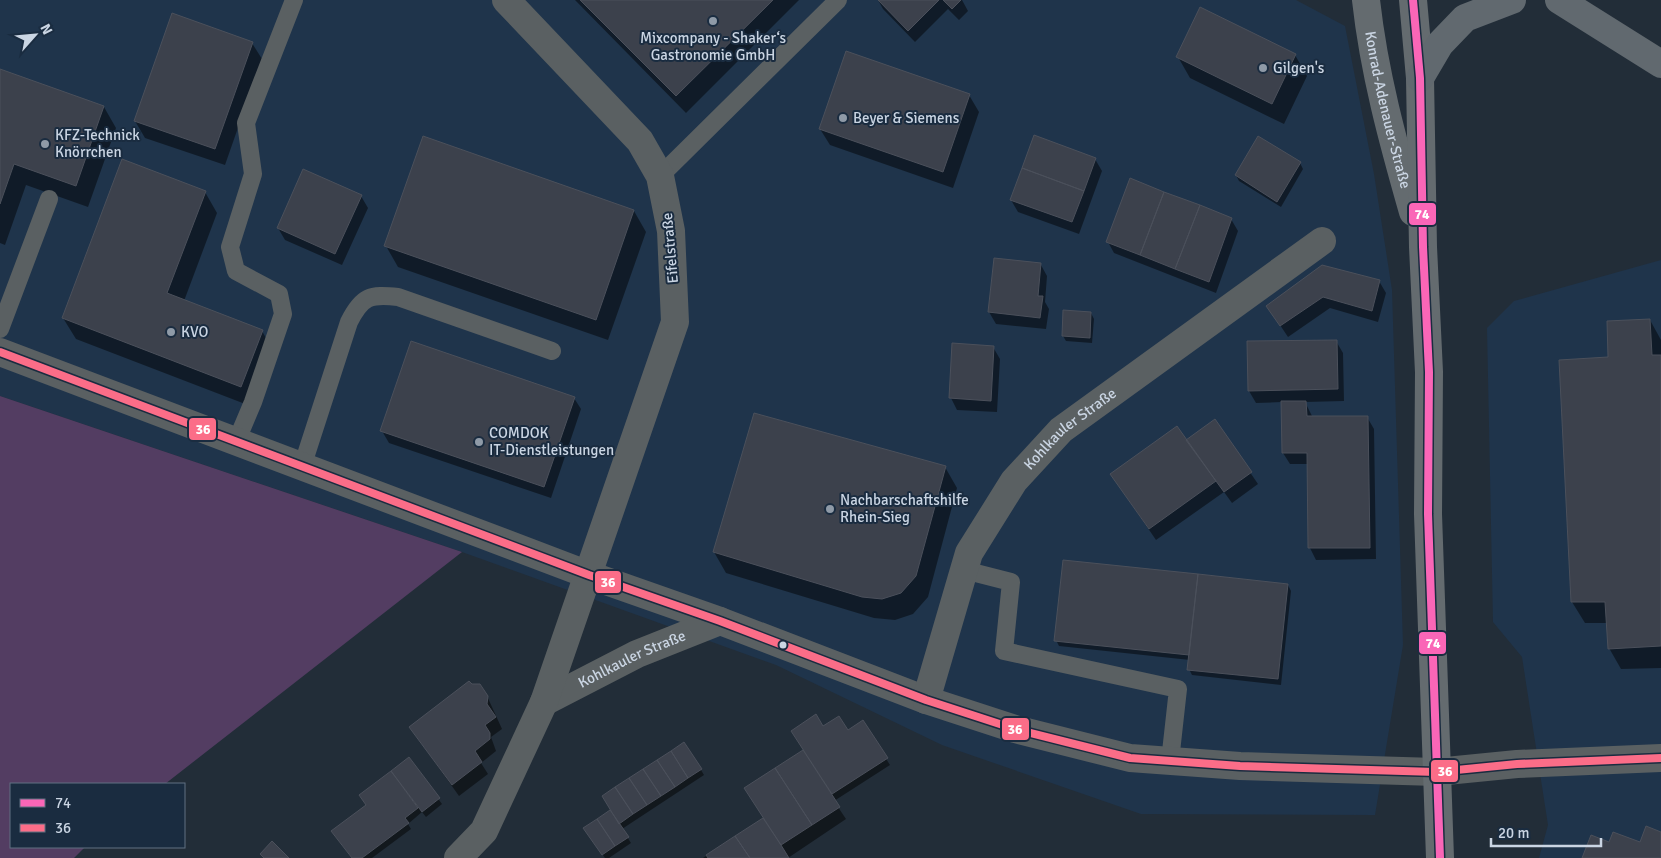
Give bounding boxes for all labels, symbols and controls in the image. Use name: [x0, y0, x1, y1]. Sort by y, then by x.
north arrow: [10, 10, 60, 60]
marker: Mixcompany - Shaker‘s Gastronomie GmbH: [707, 15, 719, 27]
text: N: [36, 21, 56, 38]
place label: Mixcompany - Shaker‘s Gastronomie GmbH: [640, 29, 786, 64]
street label: Konrad-Adenauer-Straße: [1361, 30, 1415, 191]
place label: Gilgen's: [1273, 59, 1325, 77]
marker: Gilgen's: [1257, 62, 1269, 74]
place label: Beyer & Siemens: [853, 109, 960, 127]
marker: Beyer & Siemens: [837, 112, 849, 124]
place label: KFZ-Technick Knörrchen: [55, 126, 140, 161]
marker: KFZ-Technick Knörrchen: [39, 138, 51, 150]
line badge: 74: [1408, 202, 1437, 226]
text: 74: [1414, 206, 1430, 223]
street label: Eifelstraße: [658, 212, 682, 284]
place label: KVO: [181, 323, 208, 341]
marker: KVO: [165, 326, 177, 338]
street label: Kohlkauler Straße: [1020, 384, 1120, 473]
line badge: 36: [188, 417, 217, 441]
text: 36: [195, 421, 211, 438]
place label: COMDOK IT-Dienstleistungen: [489, 424, 614, 459]
marker: COMDOK IT-Dienstleistungen: [473, 436, 485, 448]
place label: Nachbarschaftshilfe Rhein-Sieg: [840, 491, 969, 526]
marker: Nachbarschaftshilfe Rhein-Sieg: [824, 503, 836, 515]
line badge: 36: [594, 570, 622, 594]
text: 36: [600, 574, 616, 591]
street label: Kohlkauler Straße: [575, 627, 688, 692]
line badge: 74: [1418, 631, 1447, 655]
text: 74: [1425, 635, 1441, 652]
unlabelled marker: [778, 640, 788, 650]
line badge: 36: [1001, 717, 1030, 741]
text: 36: [1007, 721, 1023, 738]
line badge: 36: [1430, 759, 1459, 783]
text: 36: [1437, 763, 1453, 780]
legend: [10, 783, 185, 848]
text: 74: [55, 794, 71, 812]
scale bar: [1491, 816, 1601, 848]
text: 36: [55, 819, 71, 837]
text: 20 m: [1498, 824, 1529, 842]

